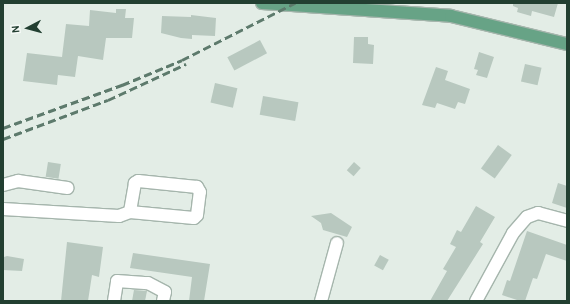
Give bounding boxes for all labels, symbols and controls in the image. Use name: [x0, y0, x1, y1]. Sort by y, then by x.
north arrow: [8, 8, 48, 48]
text: N: [9, 25, 22, 34]

